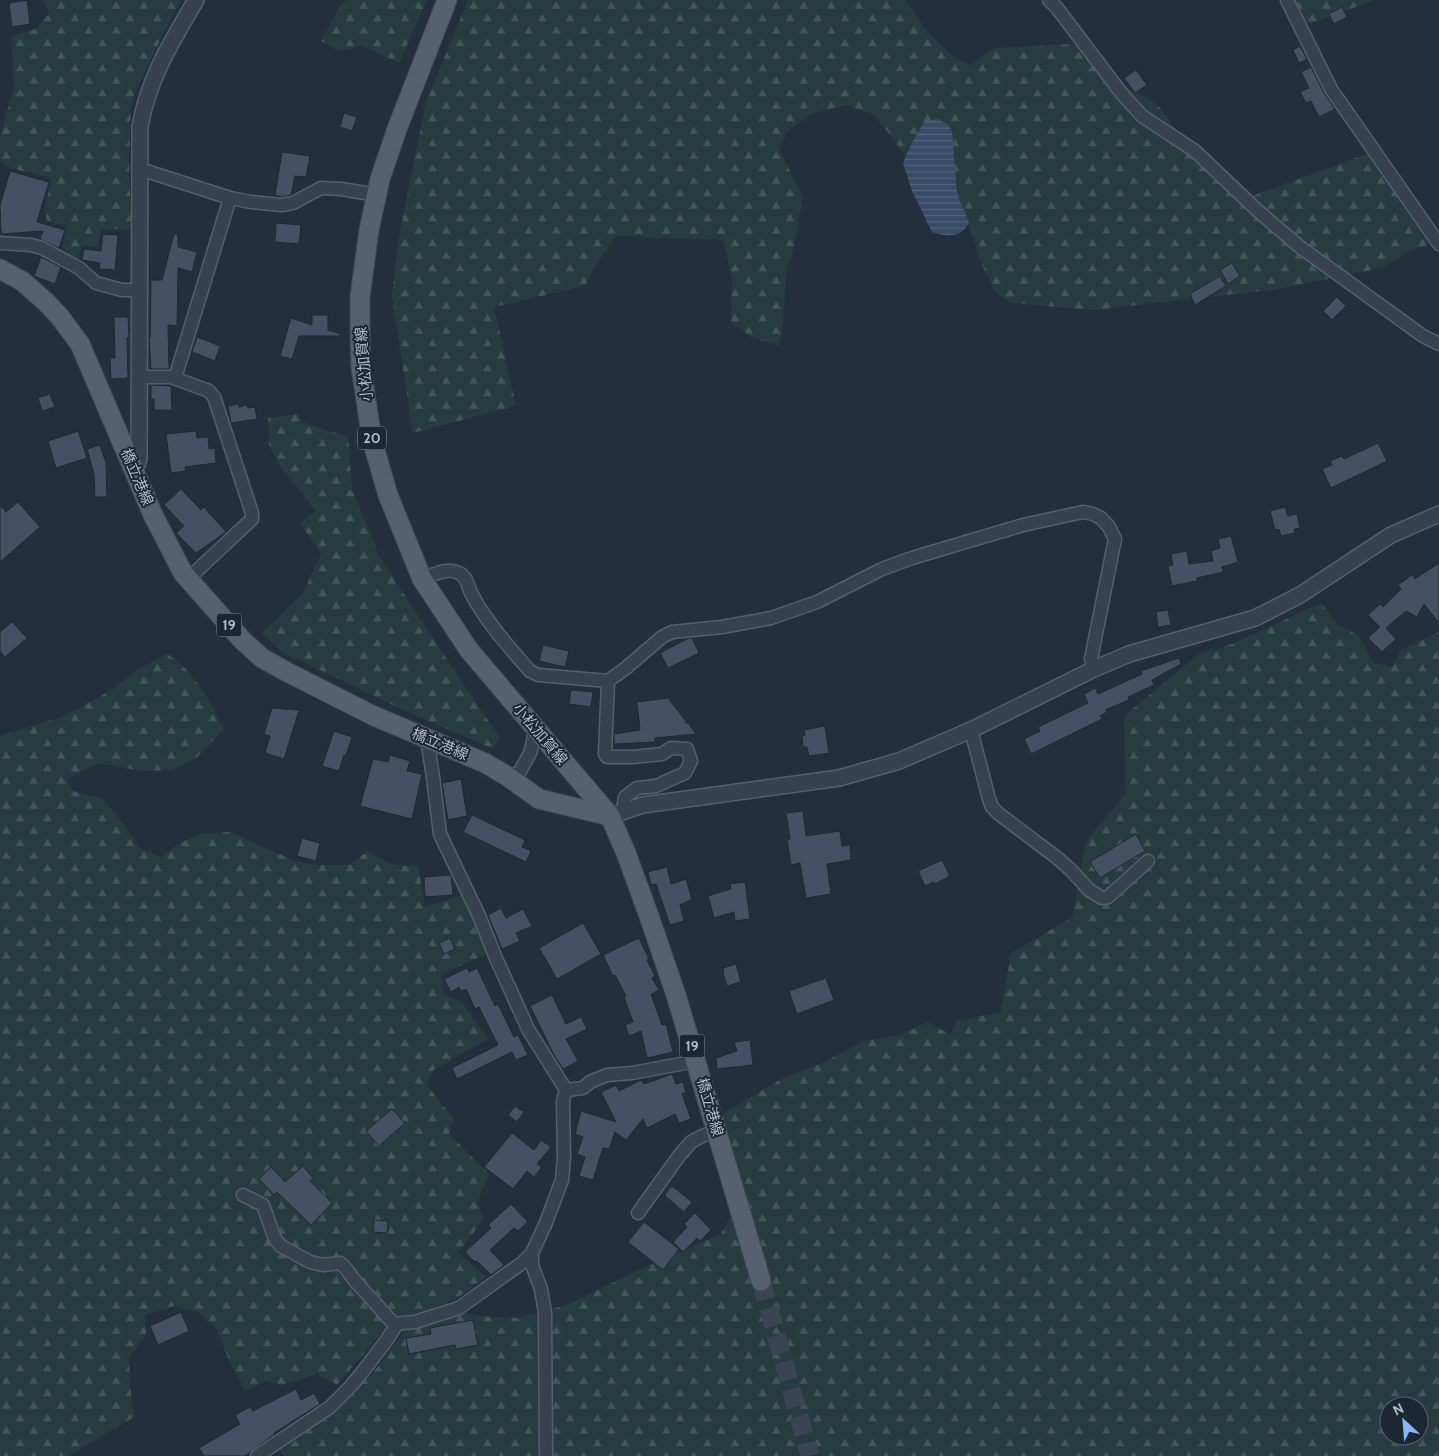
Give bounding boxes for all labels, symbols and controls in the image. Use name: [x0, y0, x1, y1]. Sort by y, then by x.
street label: 小松加賀線: [352, 326, 376, 402]
road number: 20: [358, 426, 386, 449]
street label: 橋立港線: [117, 446, 157, 508]
road number: 19: [216, 614, 242, 636]
street label: 小松加賀線: [509, 699, 571, 769]
street label: 橋立港線: [409, 724, 471, 764]
road number: 19: [680, 1034, 704, 1058]
street label: 橋立港線: [693, 1076, 727, 1138]
north arrow: [1379, 1396, 1429, 1446]
text: N: [1390, 1399, 1407, 1420]

